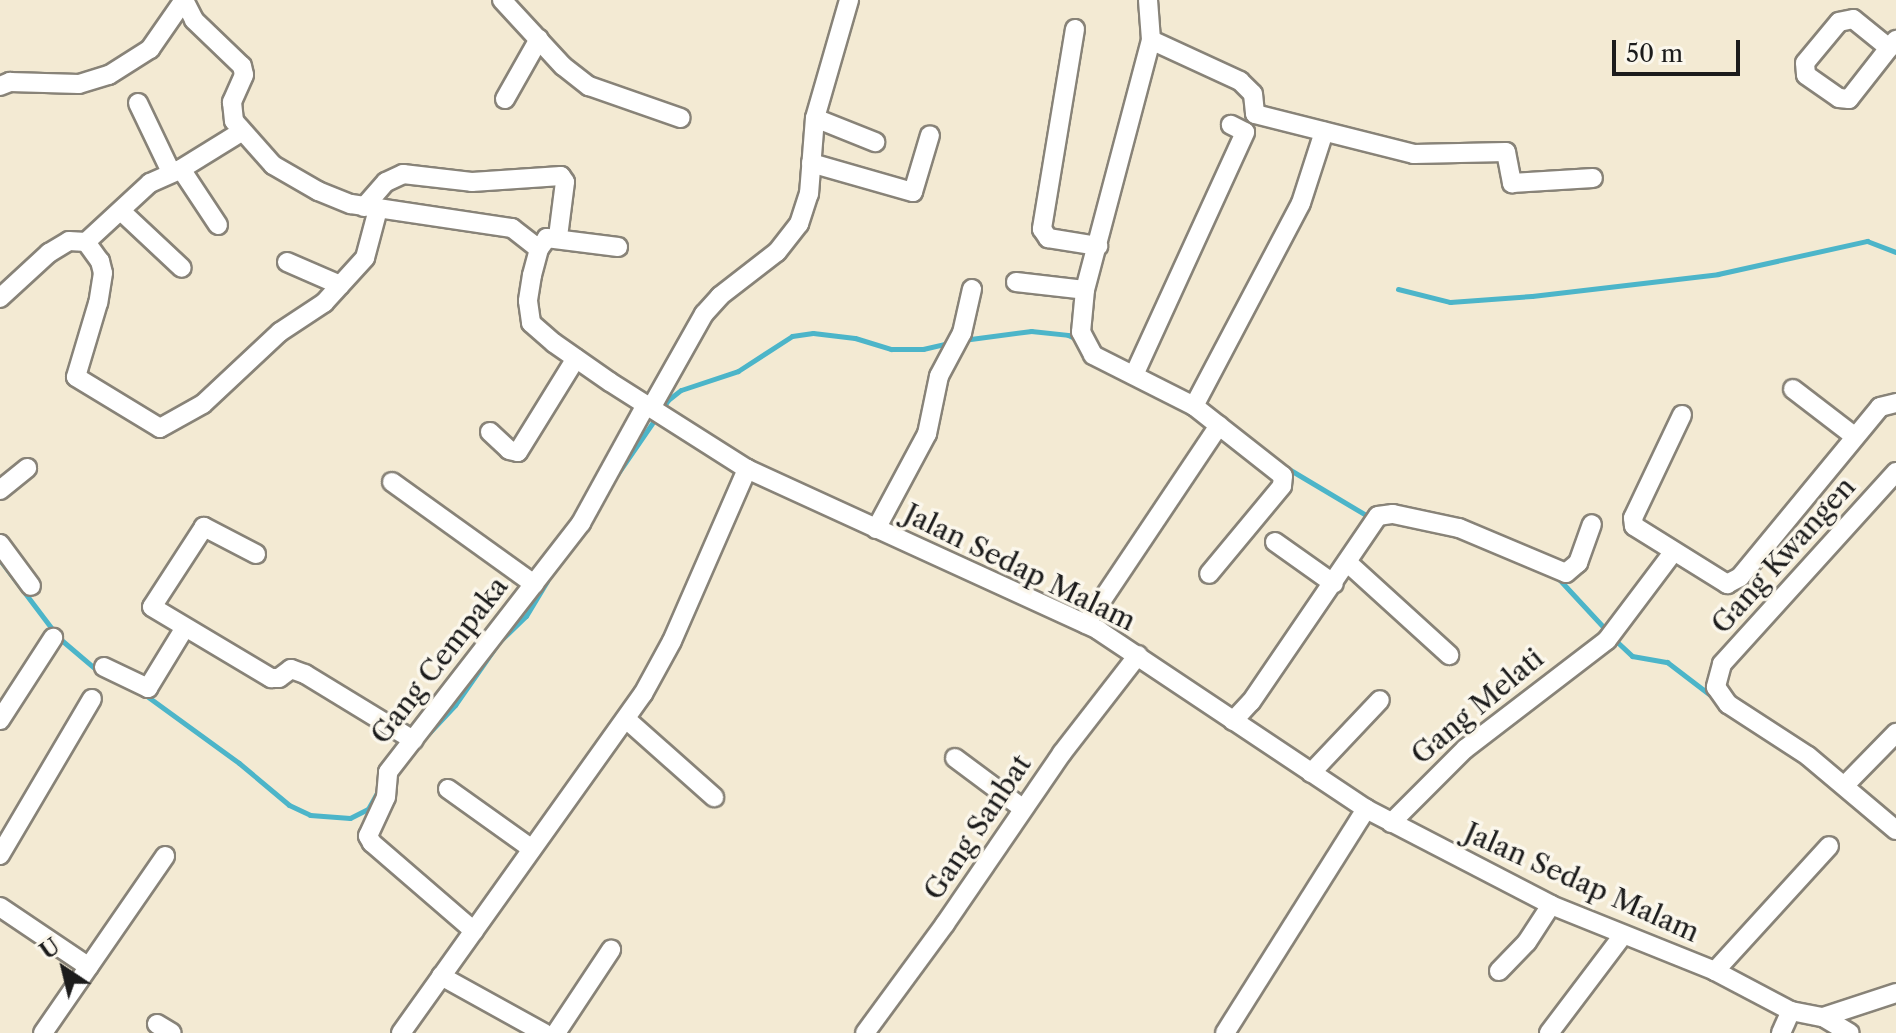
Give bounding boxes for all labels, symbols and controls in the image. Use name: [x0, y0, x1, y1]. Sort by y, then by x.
scale bar: [1616, 24, 1744, 74]
text: 50 m: [1626, 39, 1683, 68]
street label: Gang Kwangen: [1704, 470, 1862, 640]
street label: Jalan Sedap Malam: [899, 496, 1141, 638]
street label: Gang Cempaka: [363, 570, 515, 750]
street label: Gang Melati: [1404, 641, 1550, 771]
street label: Gang Sanbat: [916, 748, 1038, 906]
street label: Jalan Sedap Malam: [1459, 815, 1705, 949]
north arrow: [24, 929, 104, 1009]
text: U: [35, 933, 65, 965]

